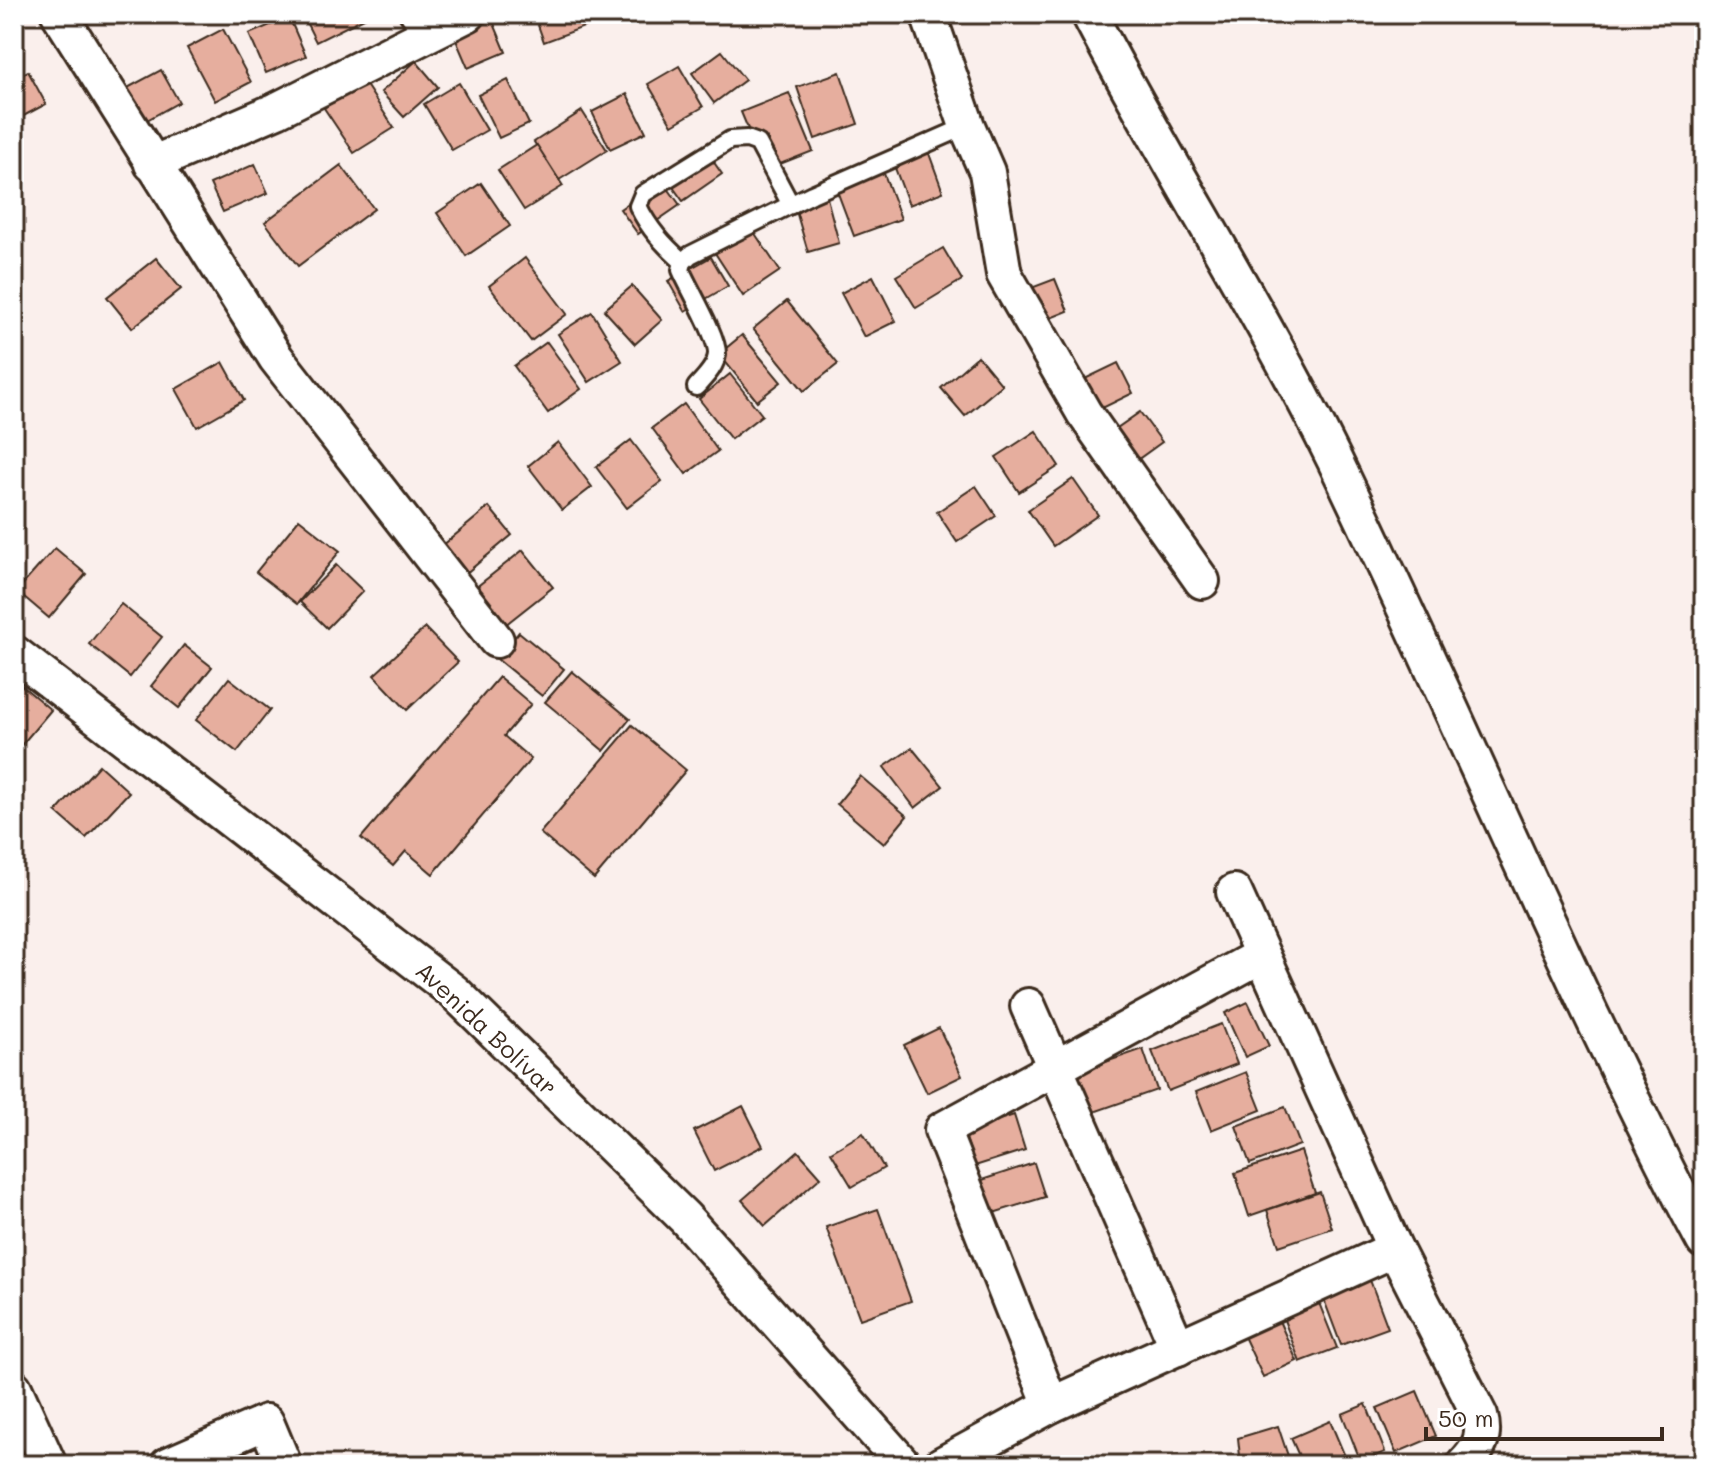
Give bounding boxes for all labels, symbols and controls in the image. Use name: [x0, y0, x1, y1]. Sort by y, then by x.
street label: Avenida Bolívar: [410, 954, 564, 1102]
scale bar: [1426, 1391, 1662, 1441]
text: 50 m: [1438, 1402, 1494, 1433]

